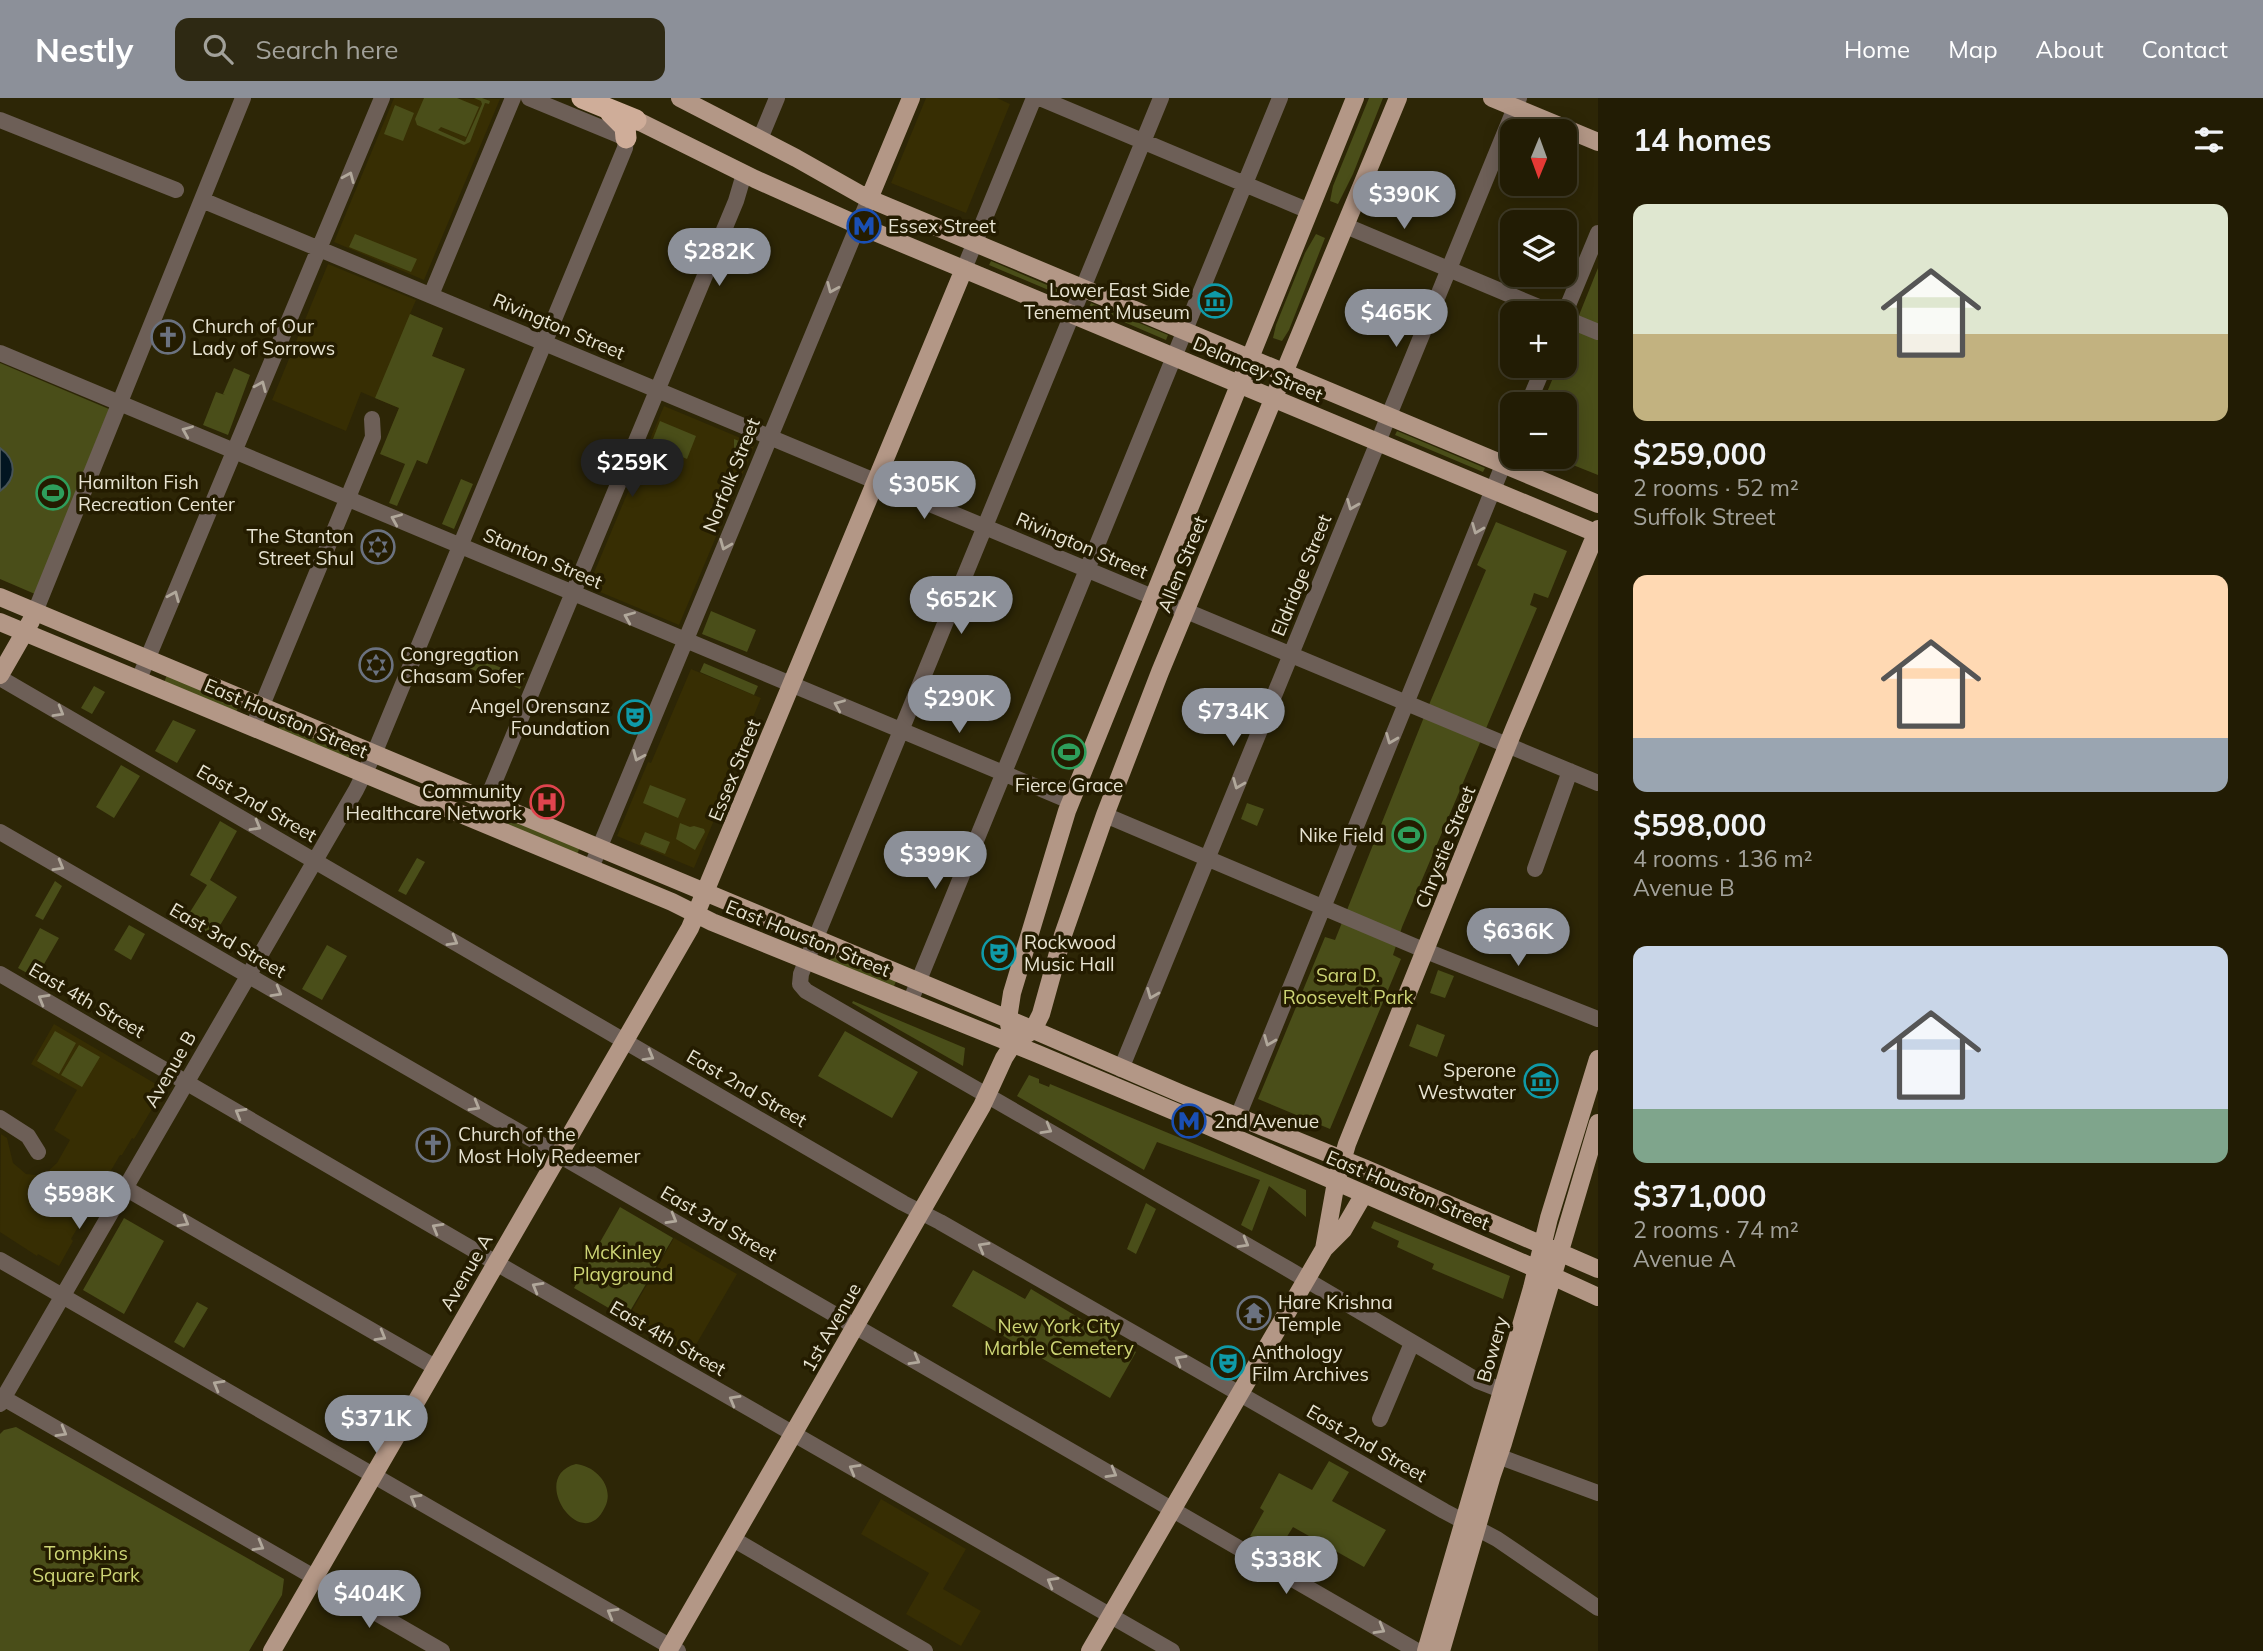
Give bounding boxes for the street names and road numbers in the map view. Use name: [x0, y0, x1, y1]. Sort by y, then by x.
street label: Rivington Street: [489, 287, 629, 365]
street label: Delancey Street: [1190, 331, 1327, 407]
street label: Norfolk Street: [697, 414, 765, 536]
street label: Rivington Street: [1012, 506, 1152, 584]
street label: Eldridge Street: [1266, 510, 1336, 639]
street label: Allen Street: [1152, 512, 1212, 616]
street label: Stanton Street: [480, 522, 606, 594]
street label: East Houston Street: [201, 673, 372, 763]
street label: Essex Street: [703, 715, 765, 824]
street label: East 2nd Street: [193, 759, 322, 847]
street label: Chrystie Street: [1410, 782, 1481, 912]
street label: East Houston Street: [722, 894, 894, 982]
street label: East 3rd Street: [166, 897, 291, 983]
street label: East 4th Street: [25, 957, 150, 1043]
street label: Avenue B: [139, 1027, 201, 1111]
street label: East 2nd Street: [683, 1044, 812, 1132]
street label: East Houston Street: [1323, 1145, 1494, 1235]
street label: East 3rd Street: [657, 1180, 782, 1266]
street label: Avenue A: [434, 1229, 498, 1315]
street label: 1st Avenue: [796, 1278, 866, 1376]
street label: East 4th Street: [606, 1295, 731, 1381]
street label: Bowery: [1471, 1313, 1513, 1385]
street label: East 2nd Street: [1303, 1399, 1432, 1487]

